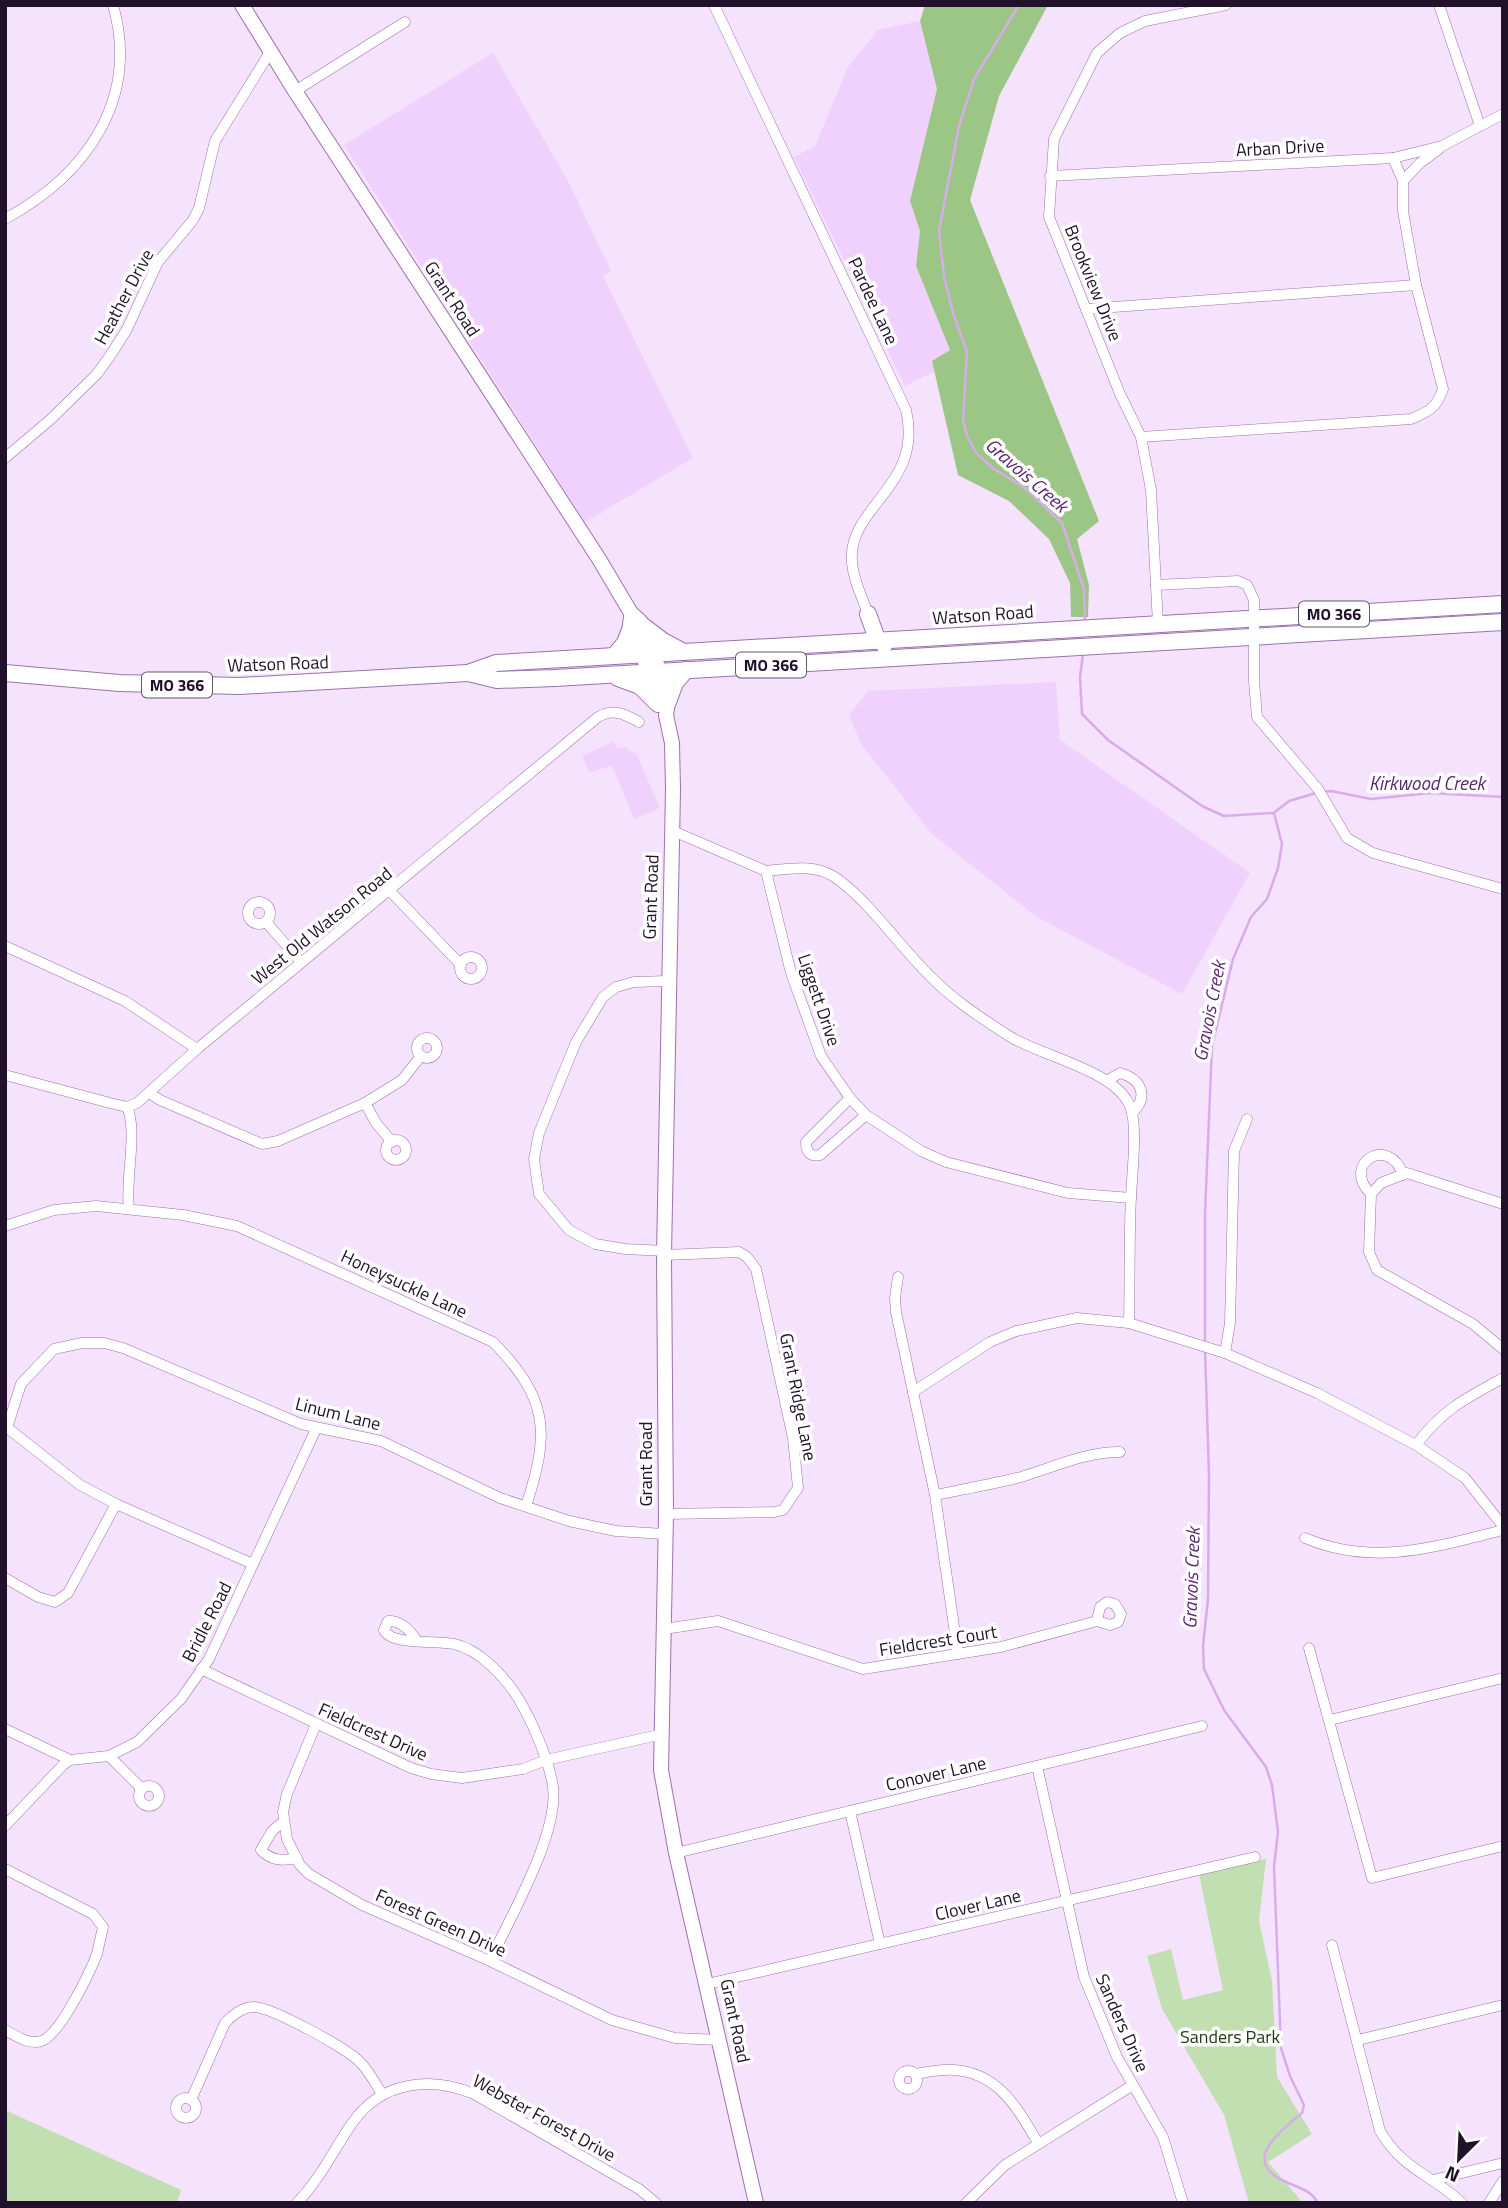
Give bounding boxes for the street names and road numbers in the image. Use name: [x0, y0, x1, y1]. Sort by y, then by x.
street label: Arban Drive: [1235, 132, 1325, 163]
street label: Brookview Drive: [1058, 221, 1129, 345]
street label: Heather Drive: [87, 244, 160, 349]
street label: Pardee Lane: [841, 253, 905, 349]
street label: Grant Road: [418, 256, 487, 342]
street label: Watson Road: [931, 597, 1035, 632]
road number: MO 366: [1299, 601, 1369, 626]
street label: Watson Road: [227, 648, 329, 679]
road number: MO 366: [736, 652, 806, 678]
road number: MO 366: [142, 672, 212, 698]
street label: Grant Road: [636, 854, 665, 940]
street label: West Old Watson Road: [245, 860, 398, 991]
street label: Liggett Drive: [791, 950, 848, 1050]
street label: Honeysuckle Lane: [337, 1242, 472, 1325]
street label: Grant Ridge Lane: [773, 1331, 824, 1463]
street label: Linum Lane: [293, 1390, 384, 1437]
street label: Grant Road: [632, 1421, 659, 1507]
street label: Bridle Road: [175, 1577, 238, 1667]
street label: Fieldcrest Court: [877, 1618, 999, 1663]
street label: Fieldcrest Drive: [314, 1695, 432, 1768]
street label: Conover Lane: [883, 1749, 989, 1798]
street label: Forest Green Drive: [371, 1882, 511, 1964]
street label: Clover Lane: [932, 1882, 1024, 1928]
street label: Sanders Drive: [1089, 1969, 1156, 2076]
street label: Grant Road: [713, 1976, 758, 2065]
street label: Webster Forest Drive: [468, 2067, 621, 2168]

